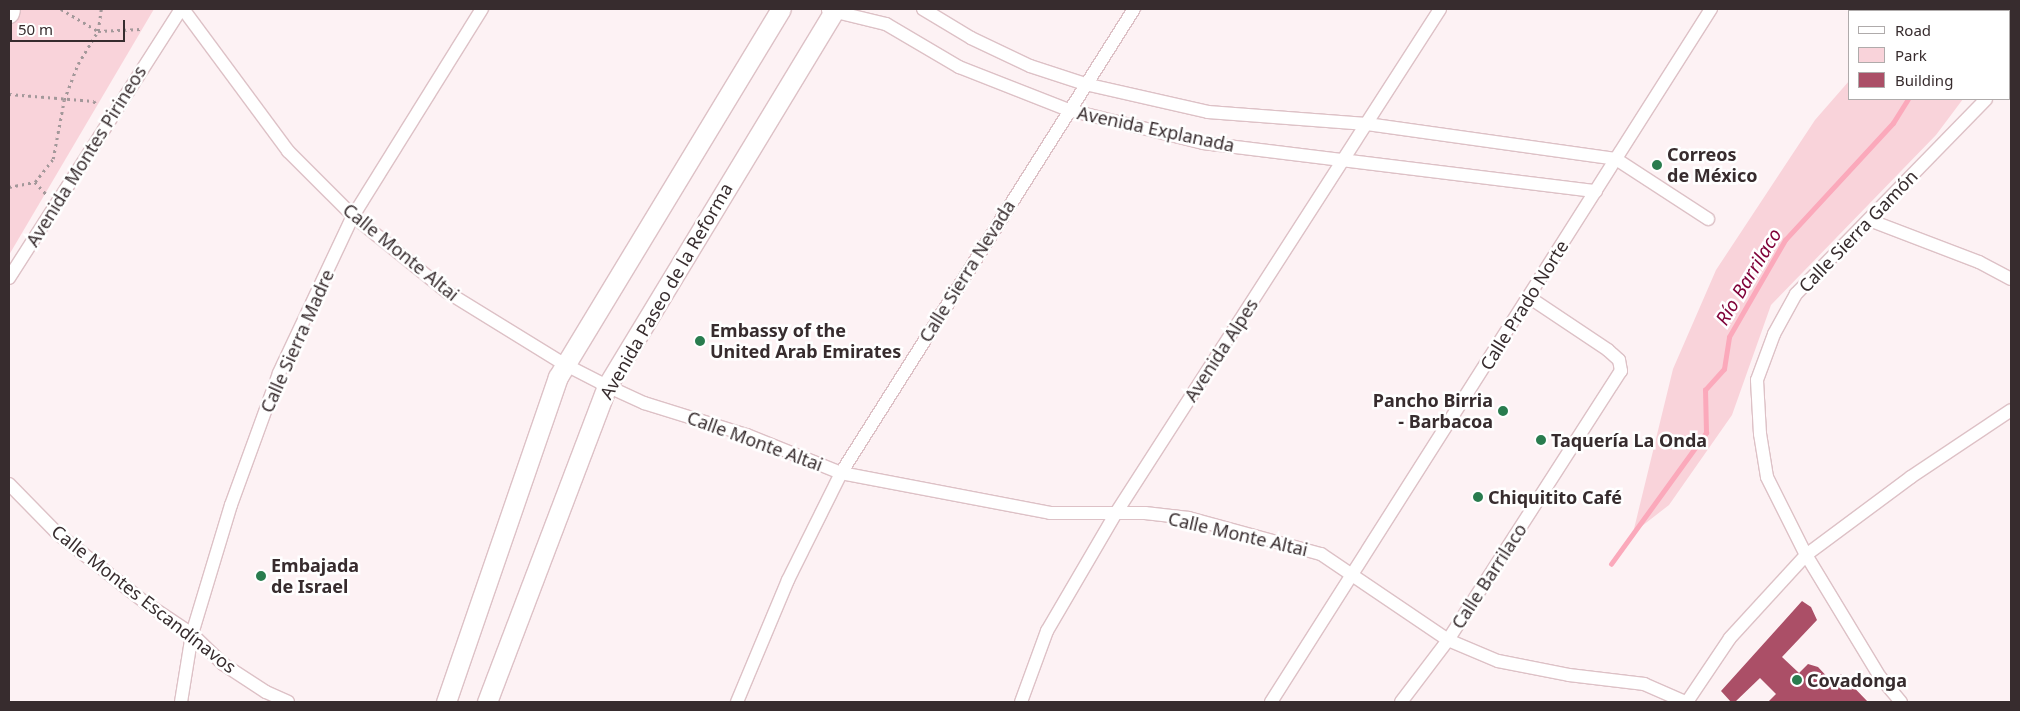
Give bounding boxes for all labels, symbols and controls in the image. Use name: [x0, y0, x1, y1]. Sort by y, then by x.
scale bar: [12, 10, 128, 42]
legend: [1848, 10, 2010, 100]
text: 50 m: [18, 19, 53, 39]
text: Road: [1895, 20, 1931, 40]
text: Park: [1895, 45, 1927, 65]
street label: Avenida Montes Pirineos: [21, 62, 151, 250]
text: Building: [1895, 70, 1953, 90]
street label: Avenida Explanada: [1075, 102, 1237, 156]
place label: Correos de México: [1667, 144, 1757, 186]
marker: Correos de México: [1651, 159, 1663, 171]
street label: Calle Sierra Gamón: [1794, 165, 1922, 297]
street label: Avenida Paseo de la Reforma: [595, 179, 737, 403]
street label: Calle Sierra Nevada: [915, 196, 1019, 346]
street label: Calle Monte Altai: [339, 199, 463, 305]
water label: Río Barrilaco: [1711, 225, 1787, 329]
street label: Calle Prado Norte: [1475, 236, 1573, 374]
street label: Calle Sierra Madre: [256, 266, 338, 416]
street label: Avenida Alpes: [1180, 294, 1262, 406]
place label: Embassy of the United Arab Emirates: [710, 320, 901, 362]
marker: Embassy of the United Arab Emirates: [694, 335, 706, 347]
place label: Pancho Birria - Barbacoa: [1373, 390, 1493, 432]
marker: Pancho Birria - Barbacoa: [1497, 405, 1509, 417]
street label: Calle Monte Altai: [684, 406, 826, 476]
place label: Taquería La Onda: [1551, 429, 1707, 451]
marker: Taquería La Onda: [1535, 434, 1547, 446]
place label: Chiquitito Café: [1488, 486, 1622, 508]
marker: Chiquitito Café: [1472, 491, 1484, 503]
street label: Calle Monte Altai: [1166, 507, 1310, 561]
street label: Calle Barrilaco: [1447, 519, 1531, 633]
street label: Calle Montes Escandínavos: [48, 520, 240, 678]
place label: Embajada de Israel: [271, 555, 359, 598]
marker: Embajada de Israel: [255, 570, 267, 582]
place label: Covadonga: [1807, 669, 1907, 691]
marker: Covadonga: [1791, 674, 1803, 686]

